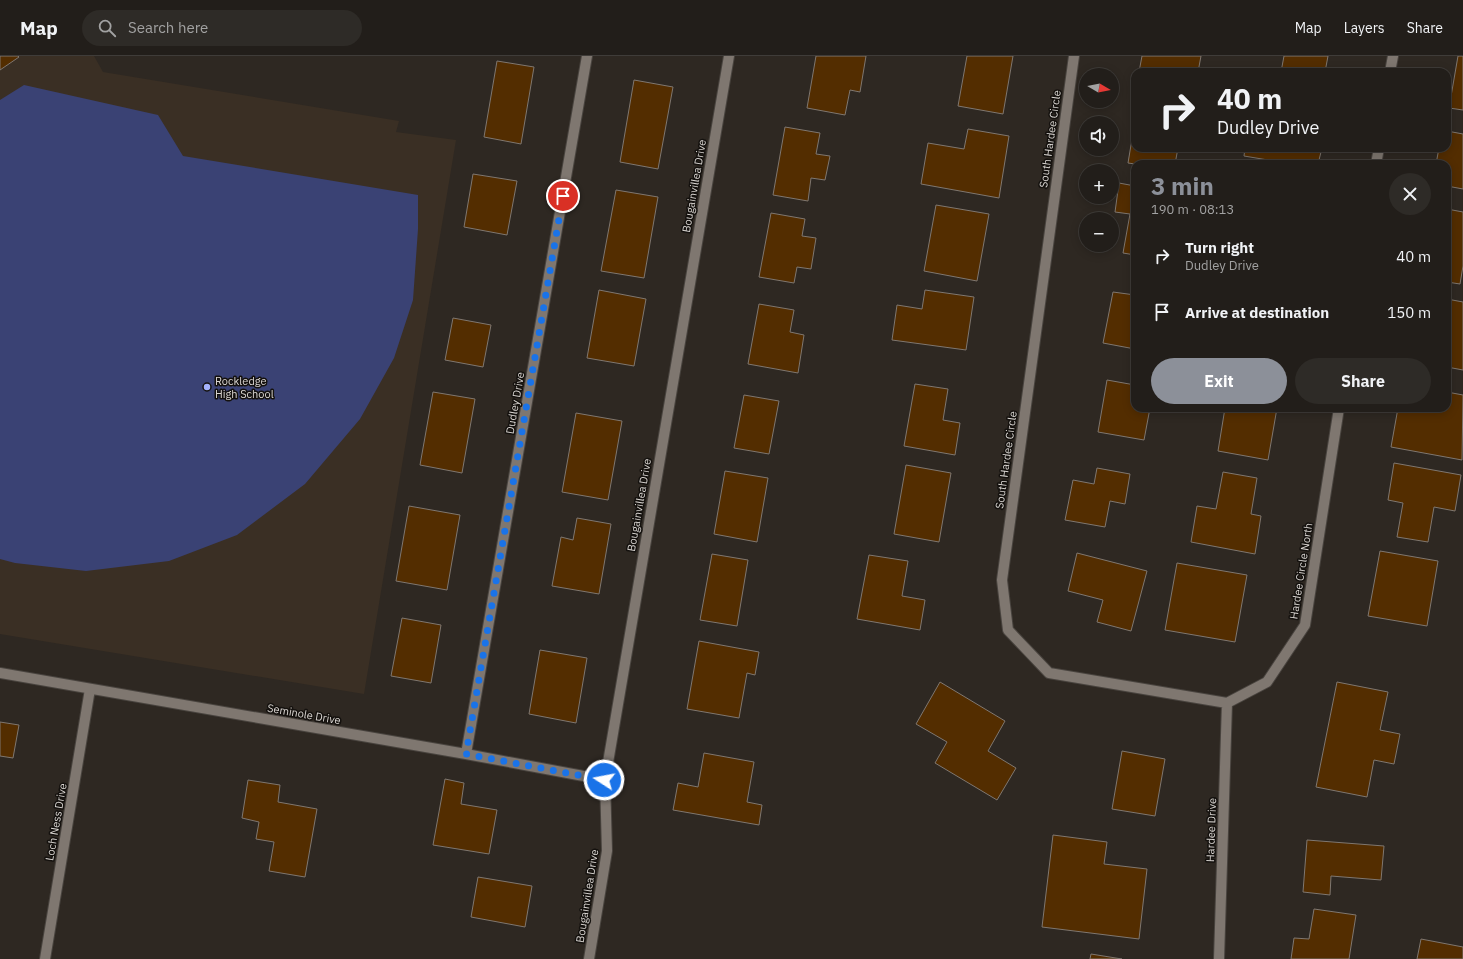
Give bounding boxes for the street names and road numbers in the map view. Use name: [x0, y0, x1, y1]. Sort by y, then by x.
street label: South Hardee Circle: [1036, 89, 1064, 189]
street label: Bougainvillea Drive: [679, 138, 709, 234]
street label: Dudley Drive: [503, 371, 527, 435]
street label: South Hardee Circle: [992, 410, 1020, 510]
street label: Bougainvillea Drive: [624, 457, 654, 553]
street label: Hardee Circle North: [1286, 522, 1316, 620]
street label: Seminole Drive: [266, 701, 342, 727]
street label: Loch Ness Drive: [42, 782, 70, 862]
street label: Hardee Drive: [1203, 798, 1219, 862]
street label: Bougainvillea Drive: [573, 848, 601, 944]

